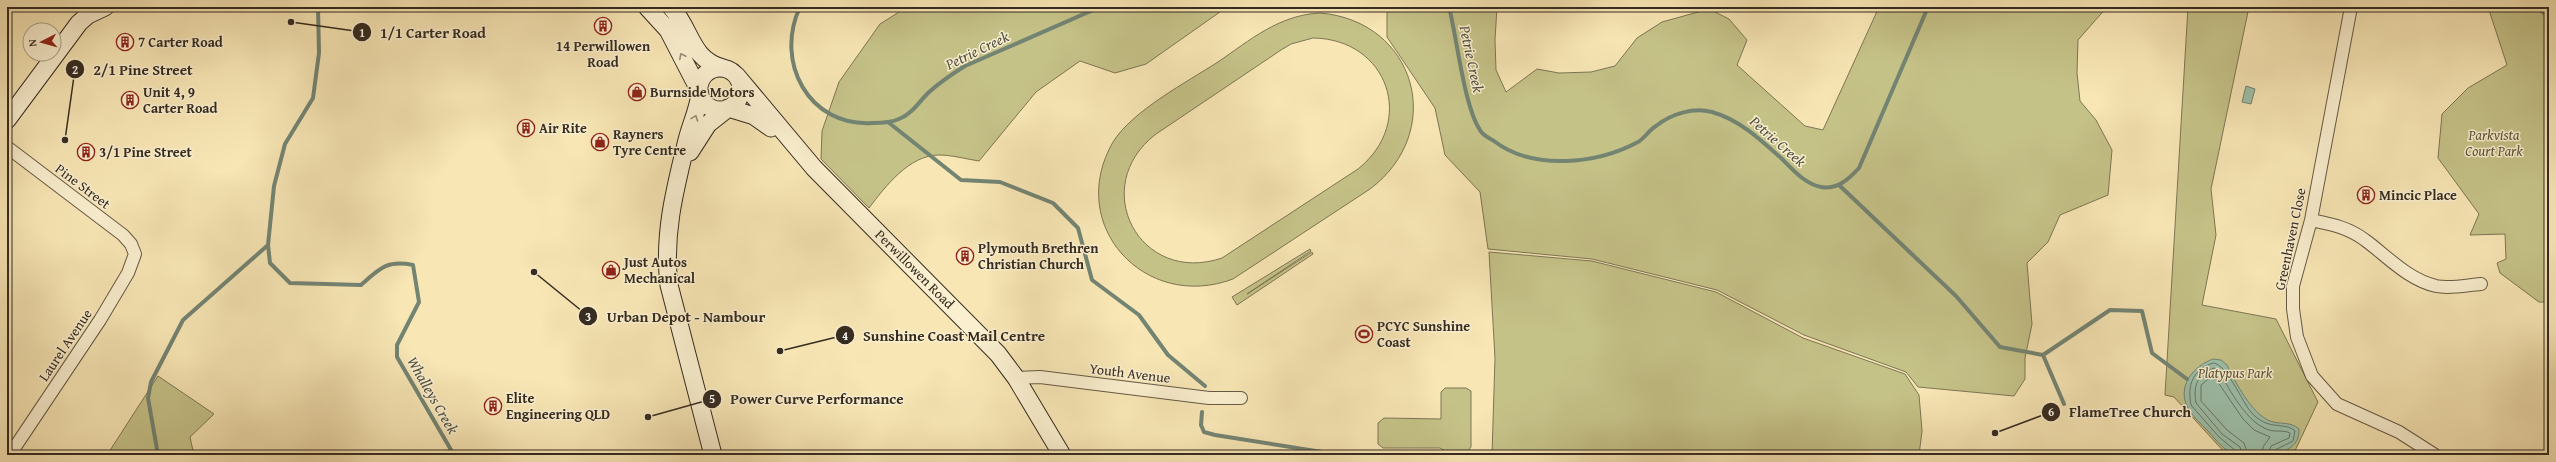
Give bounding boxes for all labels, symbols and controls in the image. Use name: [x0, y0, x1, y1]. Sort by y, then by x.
building icon: 14 Perwillowen Road: [593, 16, 613, 36]
callout: 1/1 Carter Road: [352, 19, 494, 46]
north arrow: [22, 22, 62, 62]
text: 1/1 Carter Road: [380, 22, 486, 43]
water label: Petrie Creek: [1454, 23, 1489, 95]
text: 1: [359, 24, 365, 41]
water label: Petrie Creek: [941, 26, 1012, 75]
building icon: 7 Carter Road: [115, 32, 135, 52]
place label: 7 Carter Road: [138, 32, 223, 52]
place label: 14 Perwillowen Road: [556, 36, 651, 72]
text: N: [24, 38, 40, 48]
one-way arrow: [679, 52, 687, 60]
callout: 2/1 Pine Street: [65, 56, 201, 83]
text: 2/1 Pine Street: [93, 59, 193, 80]
text: 2: [72, 61, 78, 78]
place label: Unit 4, 9 Carter Road: [143, 82, 218, 118]
shop icon: Burnside Motors: [627, 82, 647, 102]
place label: Burnside Motors: [650, 82, 754, 102]
building icon: Unit 4, 9 Carter Road: [120, 90, 140, 110]
water label: Petrie Creek: [1745, 110, 1811, 171]
one-way arrow: [690, 115, 698, 122]
building icon: Air Rite: [516, 118, 536, 138]
place label: Air Rite: [539, 118, 587, 138]
place label: Rayners Tyre Centre: [613, 124, 686, 160]
park label: Parkvista Court Park: [2465, 125, 2523, 161]
shop icon: Rayners Tyre Centre: [590, 132, 610, 152]
building icon: 3/1 Pine Street: [76, 142, 96, 162]
place label: 3/1 Pine Street: [99, 142, 193, 162]
street label: Pine Street: [51, 159, 115, 213]
building icon: Mincic Place: [2356, 185, 2376, 205]
place label: Mincic Place: [2379, 185, 2457, 205]
street label: Greenhaven Close: [2269, 186, 2311, 292]
street label: Perwillowen Road: [871, 225, 960, 314]
place label: Plymouth Brethren Christian Church: [978, 238, 1099, 274]
building icon: Plymouth Brethren Christian Church: [955, 246, 975, 266]
place label: Just Autos Mechanical: [622, 252, 696, 288]
shop icon: Just Autos Mechanical: [601, 260, 621, 280]
callout: Urban Depot - Nambour: [578, 303, 773, 330]
street label: Laurel Avenue: [33, 305, 97, 385]
text: Urban Depot - Nambour: [607, 306, 765, 327]
text: 3: [585, 308, 591, 325]
place label: PCYC Sunshine Coast: [1377, 316, 1470, 352]
callout: Sunshine Coast Mail Centre: [835, 322, 1053, 349]
sports icon: PCYC Sunshine Coast: [1354, 324, 1374, 344]
text: Sunshine Coast Mail Centre: [863, 325, 1045, 346]
text: 4: [842, 327, 848, 344]
water label: Whalleys Creek: [402, 352, 464, 438]
street label: Youth Avenue: [1088, 358, 1172, 388]
park label: Platypus Park: [2197, 363, 2273, 383]
callout: Power Curve Performance: [702, 385, 912, 412]
place label: Elite Engineering QLD: [506, 388, 610, 424]
text: Power Curve Performance: [730, 388, 904, 409]
text: 5: [709, 390, 715, 407]
building icon: Elite Engineering QLD: [483, 396, 503, 416]
callout: FlameTree Church: [2041, 398, 2199, 425]
text: FlameTree Church: [2069, 401, 2191, 422]
text: 6: [2048, 403, 2054, 420]

